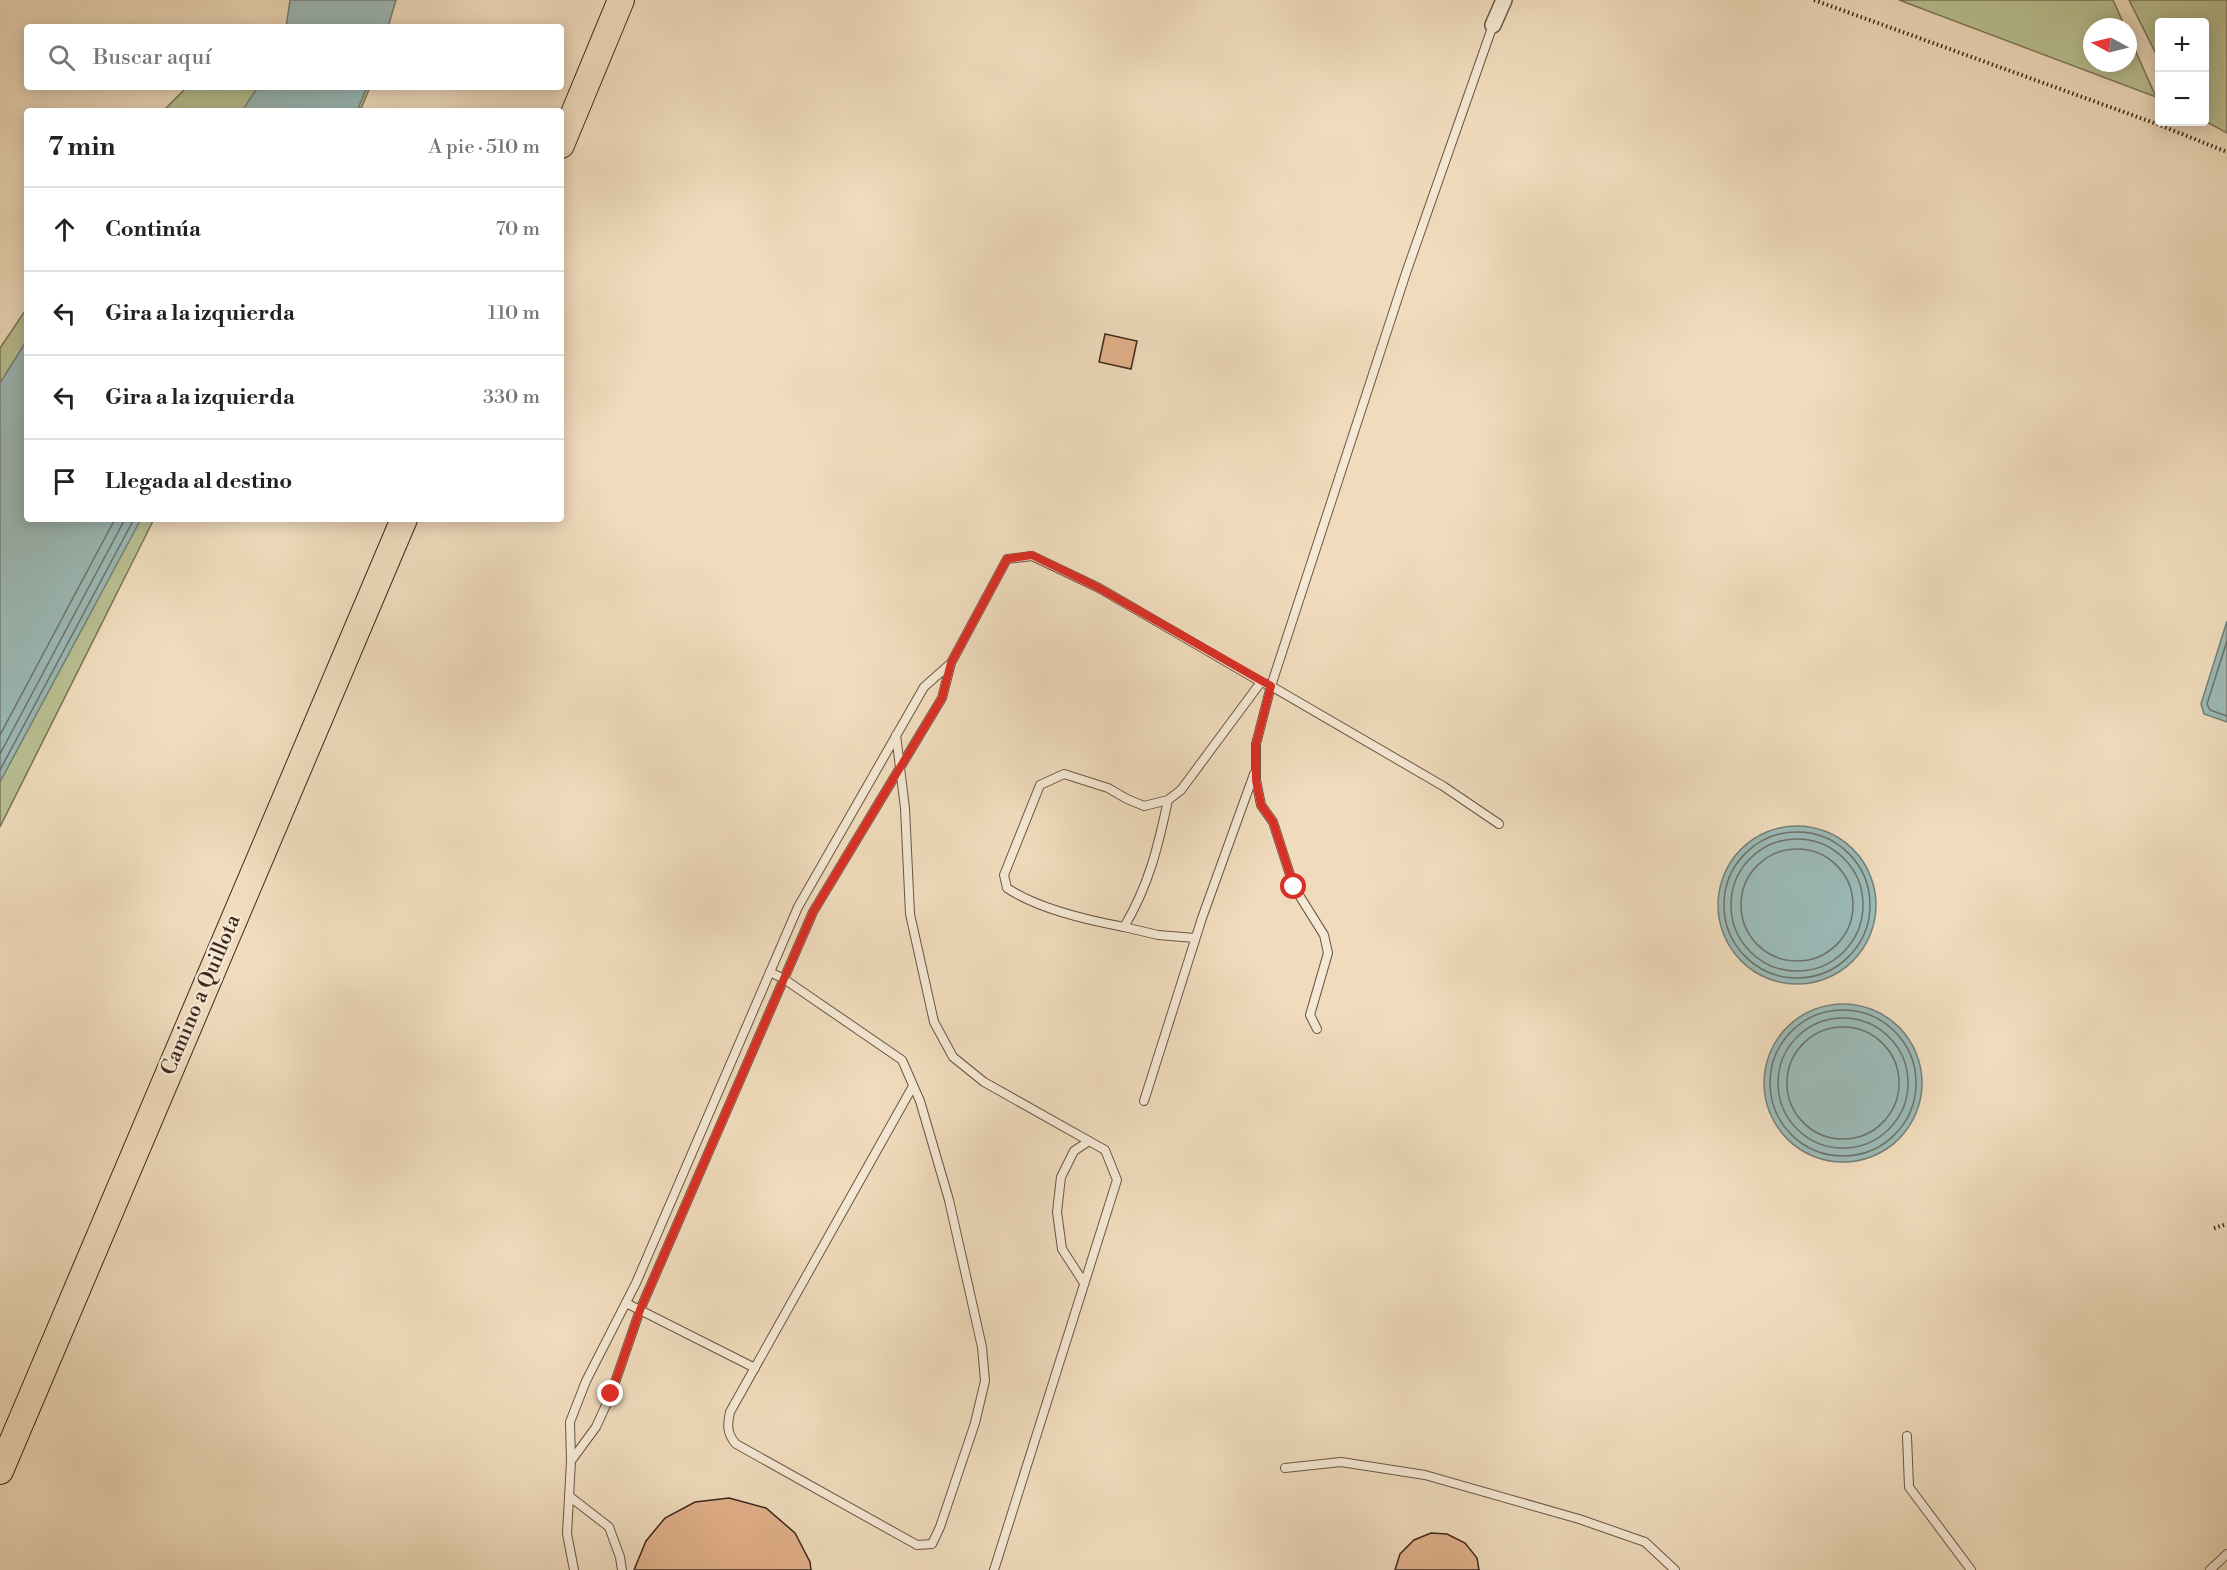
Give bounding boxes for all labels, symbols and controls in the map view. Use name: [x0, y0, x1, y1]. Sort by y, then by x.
north arrow: [2083, 18, 2137, 72]
map controls: [2155, 18, 2209, 126]
button: +: [2155, 18, 2209, 72]
search box: [24, 24, 564, 90]
icon: search: [45, 41, 78, 74]
text: Buscar aquí: [93, 44, 211, 71]
button: −: [2155, 72, 2209, 126]
text: 7 min: [48, 131, 115, 163]
text: A pie · 510 m: [428, 135, 540, 160]
icon: ahead: [48, 213, 81, 246]
text: Continúa: [105, 216, 201, 243]
text: 70 m: [496, 217, 540, 242]
icon: left: [48, 297, 81, 330]
text: Gira a la izquierda: [105, 300, 295, 327]
text: 110 m: [488, 301, 540, 326]
icon: left: [48, 381, 81, 414]
text: Gira a la izquierda: [105, 384, 295, 411]
text: 330 m: [483, 385, 540, 410]
icon: arrive: [48, 465, 81, 498]
text: Llegada al destino: [105, 468, 292, 495]
route start: [1280, 873, 1306, 899]
street label: Camino a Quillota: [155, 911, 247, 1079]
route end: [597, 1380, 623, 1406]

